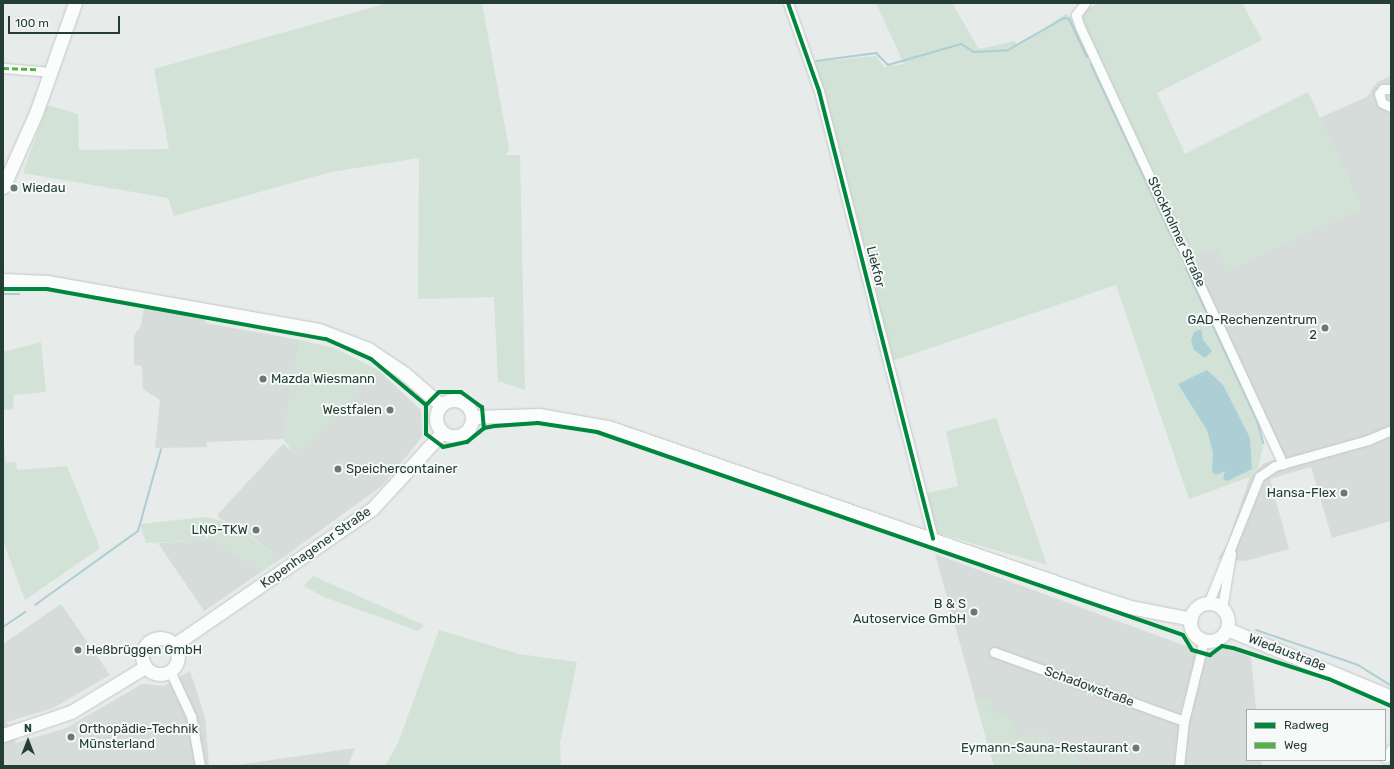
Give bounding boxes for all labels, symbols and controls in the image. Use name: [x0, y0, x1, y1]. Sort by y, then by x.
scale bar: [10, 8, 122, 34]
text: 100 m: [15, 16, 49, 30]
street label: Stockholmer Straße: [1144, 174, 1208, 290]
place label: Wiedau: [22, 180, 66, 196]
marker: Wiedau: [9, 183, 19, 193]
street label: Liekfor: [862, 245, 888, 289]
place label: GAD-Rechenzentrum 2: [1187, 313, 1317, 344]
marker: GAD-Rechenzentrum 2: [1320, 323, 1330, 333]
place label: Mazda Wiesmann: [271, 371, 375, 387]
marker: Mazda Wiesmann: [258, 374, 268, 384]
place label: Westfalen: [322, 402, 382, 418]
marker: Westfalen: [385, 405, 395, 415]
place label: Speichercontainer: [346, 461, 457, 477]
marker: Speichercontainer: [333, 464, 343, 474]
place label: Hansa-Flex: [1267, 485, 1336, 501]
marker: Hansa-Flex: [1339, 488, 1349, 498]
street label: Kopenhagener Straße: [258, 504, 374, 592]
place label: LNG-TKW: [192, 522, 248, 538]
marker: LNG-TKW: [251, 525, 261, 535]
place label: B & S Autoservice GmbH: [853, 597, 966, 628]
marker: B & S Autoservice GmbH: [969, 607, 979, 617]
street label: Wiedaustraße: [1246, 631, 1328, 675]
place label: Heßbrüggen GmbH: [86, 642, 202, 658]
marker: Heßbrüggen GmbH: [73, 645, 83, 655]
street label: Schadowstraße: [1042, 664, 1136, 710]
legend: [1246, 709, 1386, 761]
text: Radweg: [1284, 718, 1329, 732]
north arrow: [8, 721, 48, 761]
text: N: [24, 722, 32, 735]
place label: Orthopädie-Technik Münsterland: [79, 722, 198, 753]
marker: Orthopädie-Technik Münsterland: [66, 732, 76, 742]
text: Weg: [1284, 738, 1307, 752]
place label: Eymann-Sauna-Restaurant: [961, 740, 1128, 756]
marker: Eymann-Sauna-Restaurant: [1131, 743, 1141, 753]

